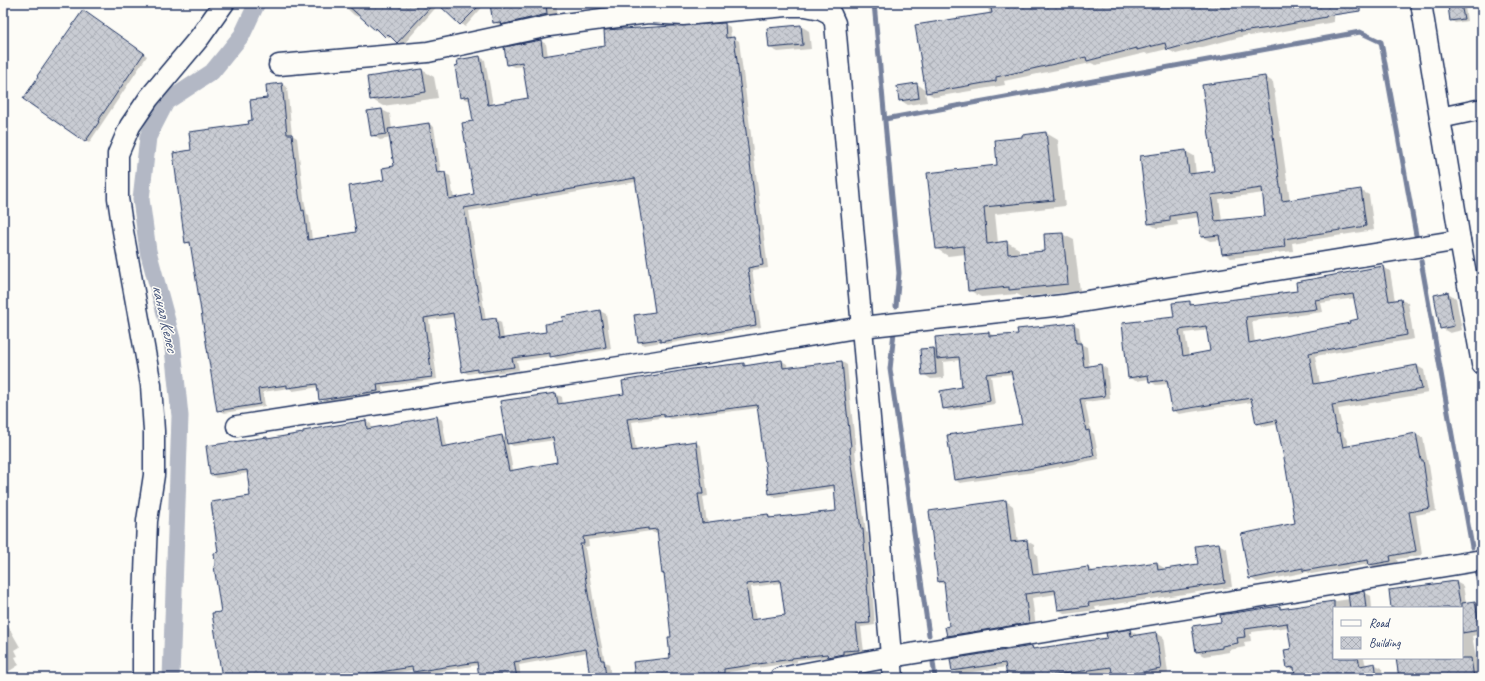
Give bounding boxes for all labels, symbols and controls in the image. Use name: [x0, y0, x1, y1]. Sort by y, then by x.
water label: канал Келес: [147, 282, 183, 356]
legend: [1333, 607, 1463, 659]
text: Road: [1369, 615, 1391, 631]
text: Building: [1369, 635, 1401, 651]

